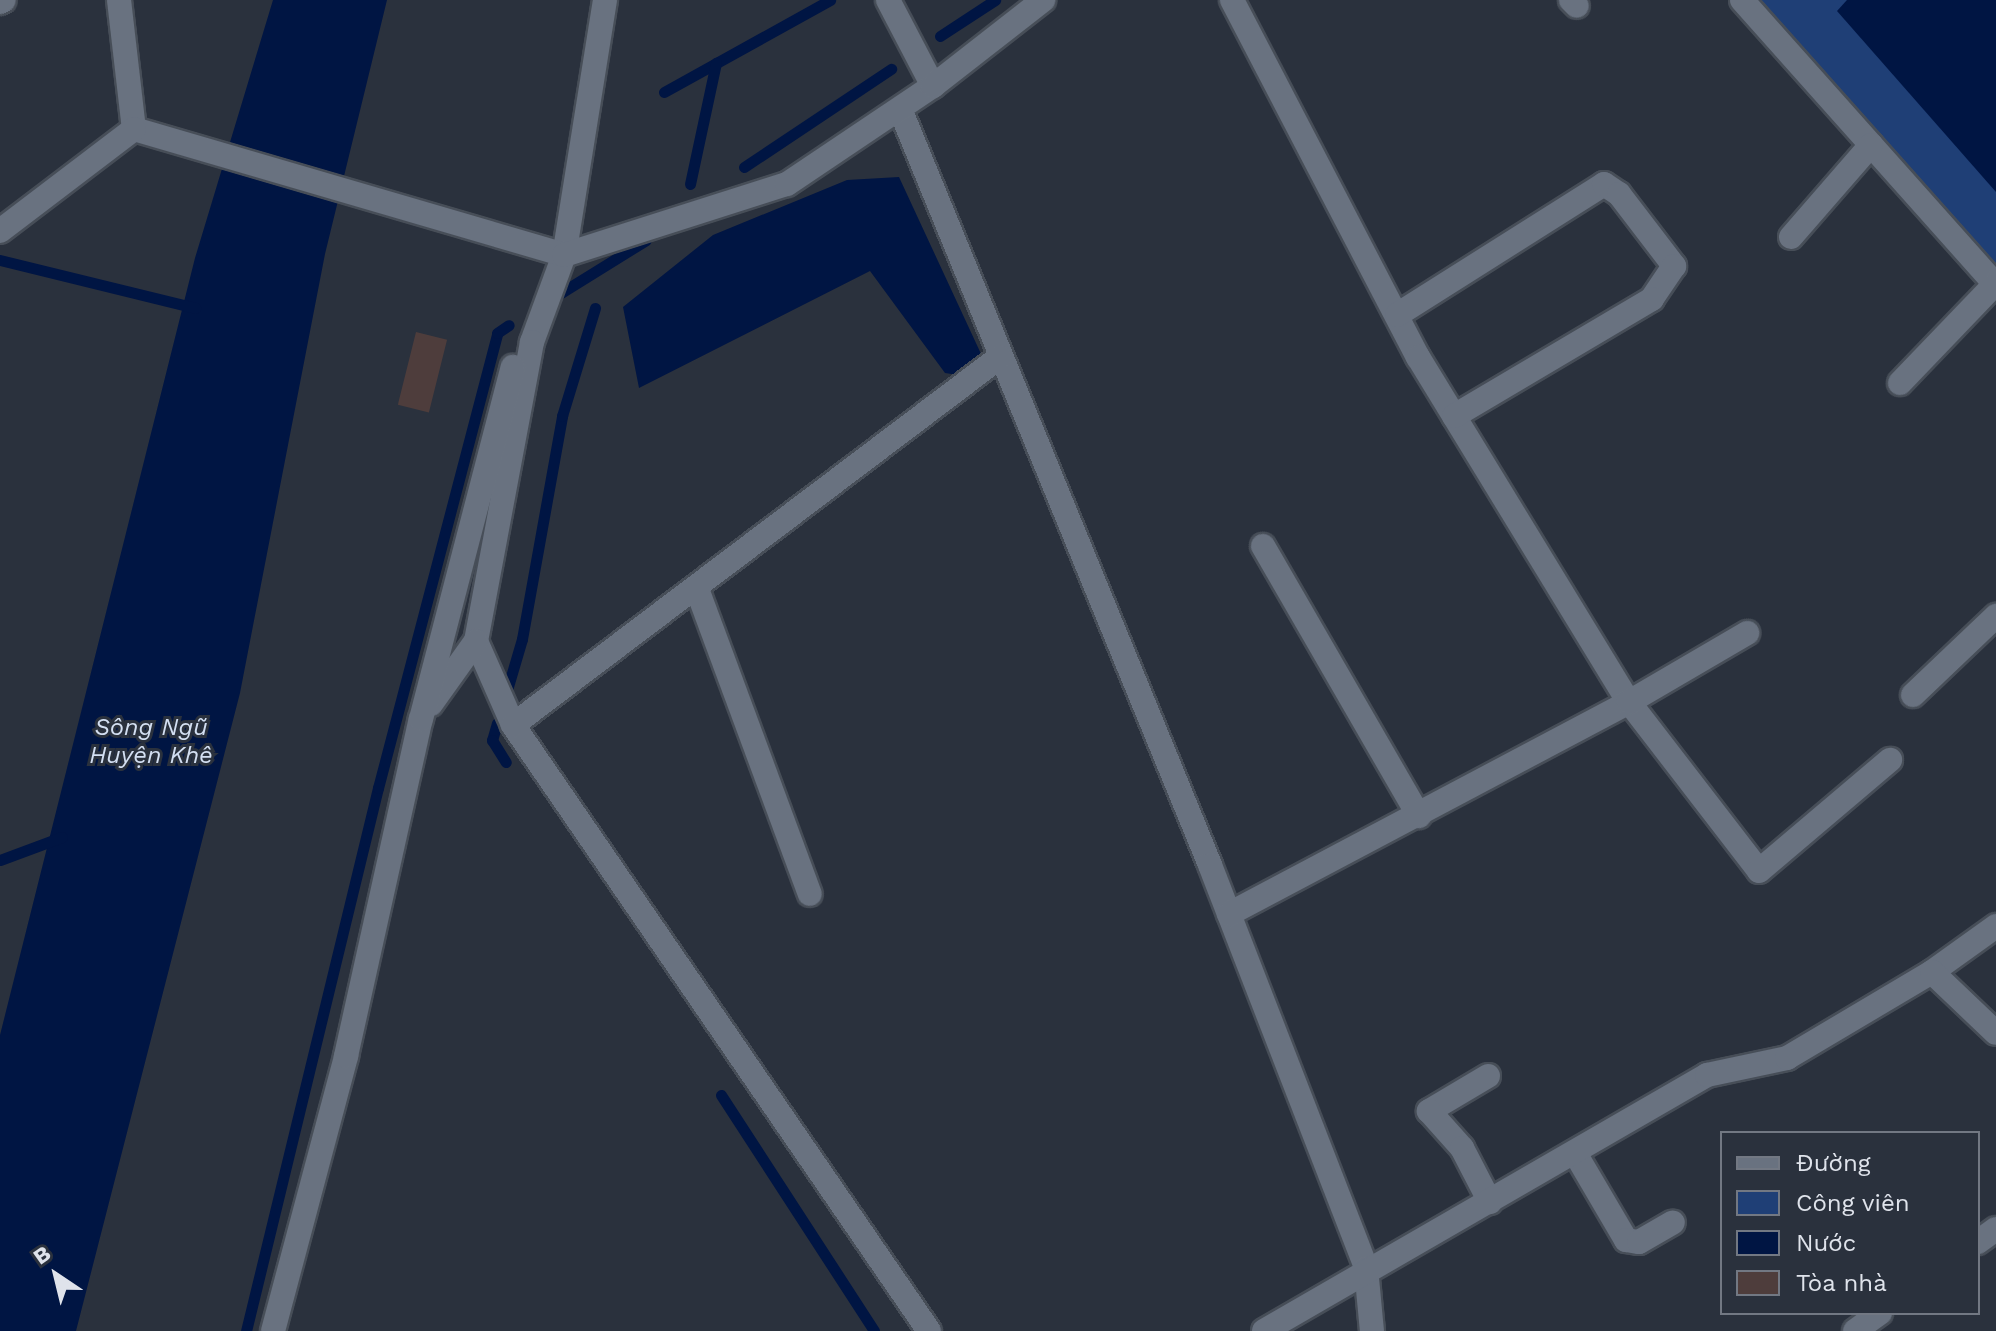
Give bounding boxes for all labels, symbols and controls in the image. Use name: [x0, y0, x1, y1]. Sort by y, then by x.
water label: Sông Ngũ Huyện Khê: [89, 714, 213, 770]
legend: [1720, 1131, 1980, 1315]
text: Đường: [1796, 1149, 1871, 1177]
text: Công viên: [1796, 1189, 1910, 1217]
text: Nước: [1796, 1229, 1856, 1257]
north arrow: [16, 1235, 96, 1315]
text: B: [29, 1240, 55, 1269]
text: Tòa nhà: [1796, 1269, 1887, 1297]

